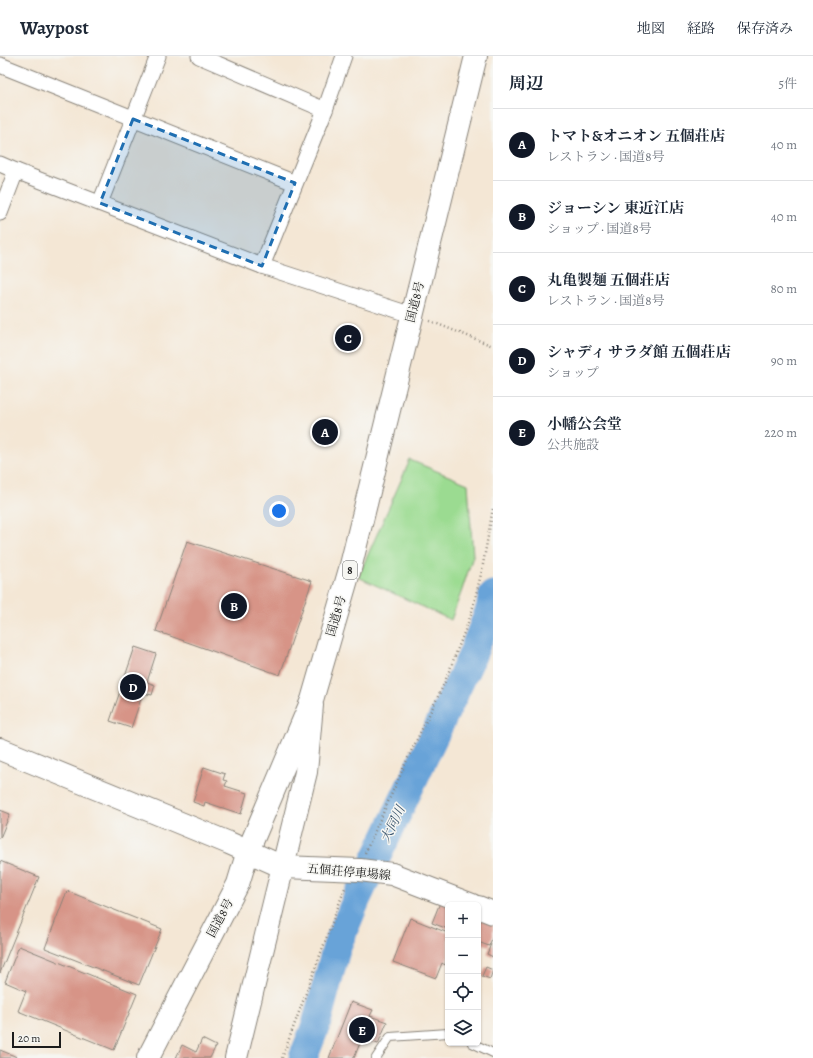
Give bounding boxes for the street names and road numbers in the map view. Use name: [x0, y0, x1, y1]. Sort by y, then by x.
street label: 国道8号: [402, 280, 428, 324]
road number: 8: [343, 561, 357, 579]
street label: 国道8号: [323, 594, 349, 638]
street label: 五個荘停車場線: [306, 860, 392, 884]
street label: 国道8号: [203, 896, 237, 940]

